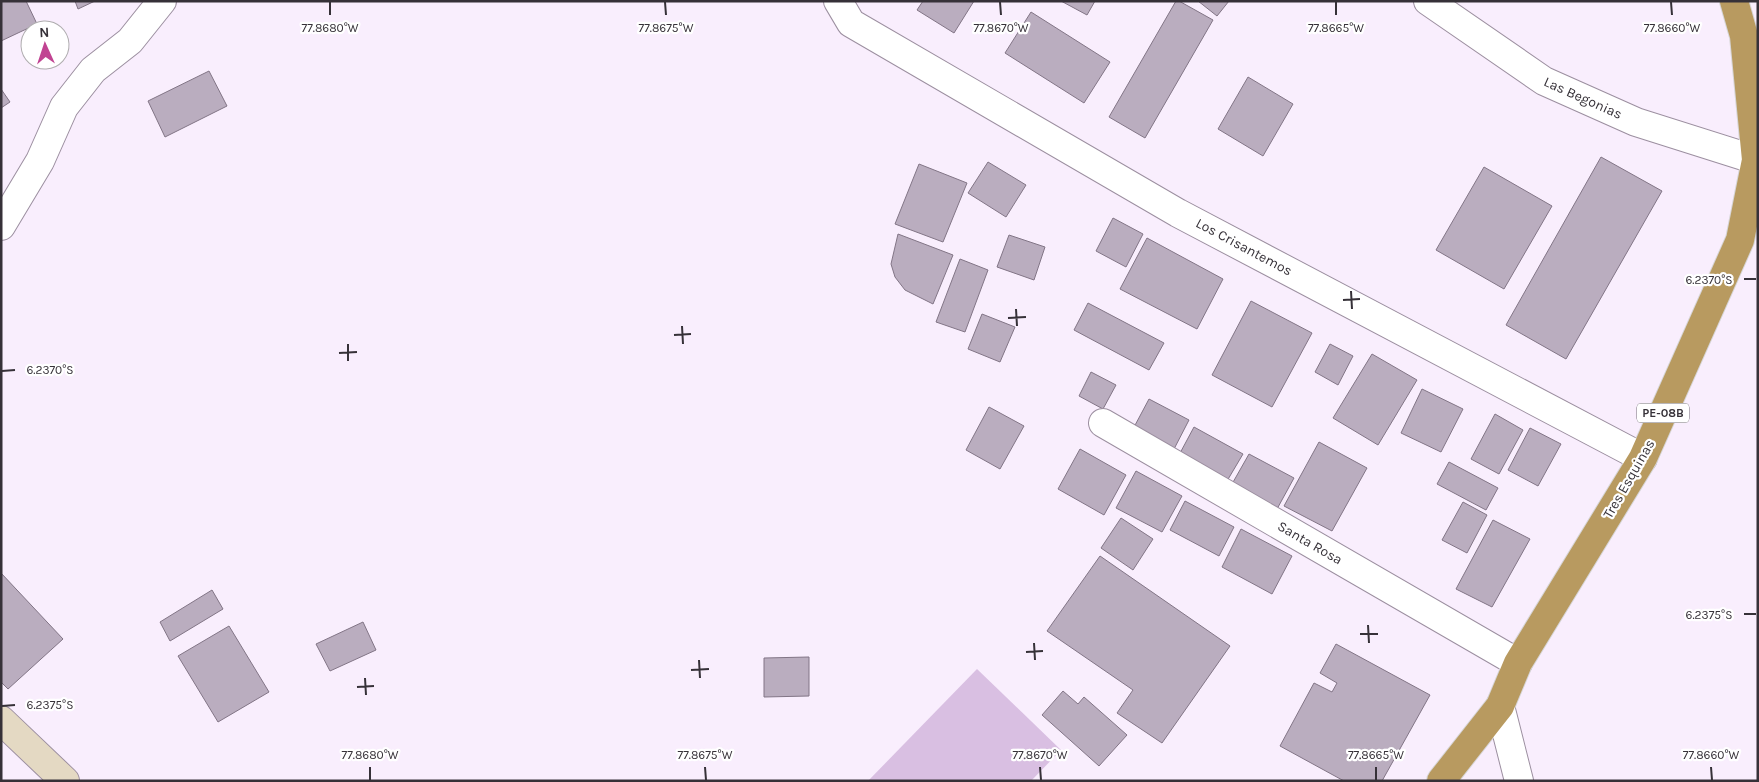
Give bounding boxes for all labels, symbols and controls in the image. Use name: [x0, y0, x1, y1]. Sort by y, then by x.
north arrow: [20, 20, 70, 70]
text: 77.8680°W: [302, 21, 359, 35]
text: 77.8675°W: [639, 21, 694, 35]
text: 77.8670°W: [973, 21, 1029, 35]
text: 77.8665°W: [1308, 21, 1364, 35]
text: 77.8660°W: [1644, 21, 1700, 35]
text: N: [39, 24, 50, 41]
street label: Las Begonias: [1541, 73, 1625, 123]
street label: Los Crisantemos: [1193, 214, 1295, 280]
text: 6.2370°S: [1685, 273, 1733, 287]
text: 6.2370°S: [26, 363, 74, 377]
road number: PE-08B: [1637, 403, 1689, 422]
street label: Tres Esquinas: [1600, 436, 1658, 522]
street label: Santa Rosa: [1274, 518, 1346, 568]
text: 6.2375°S: [1686, 608, 1732, 622]
text: 6.2375°S: [27, 698, 73, 712]
text: 77.8680°W: [342, 748, 399, 762]
text: 77.8675°W: [678, 748, 733, 762]
text: 77.8670°W: [1012, 748, 1068, 762]
text: 77.8665°W: [1348, 748, 1404, 762]
text: 77.8660°W: [1683, 748, 1739, 762]

